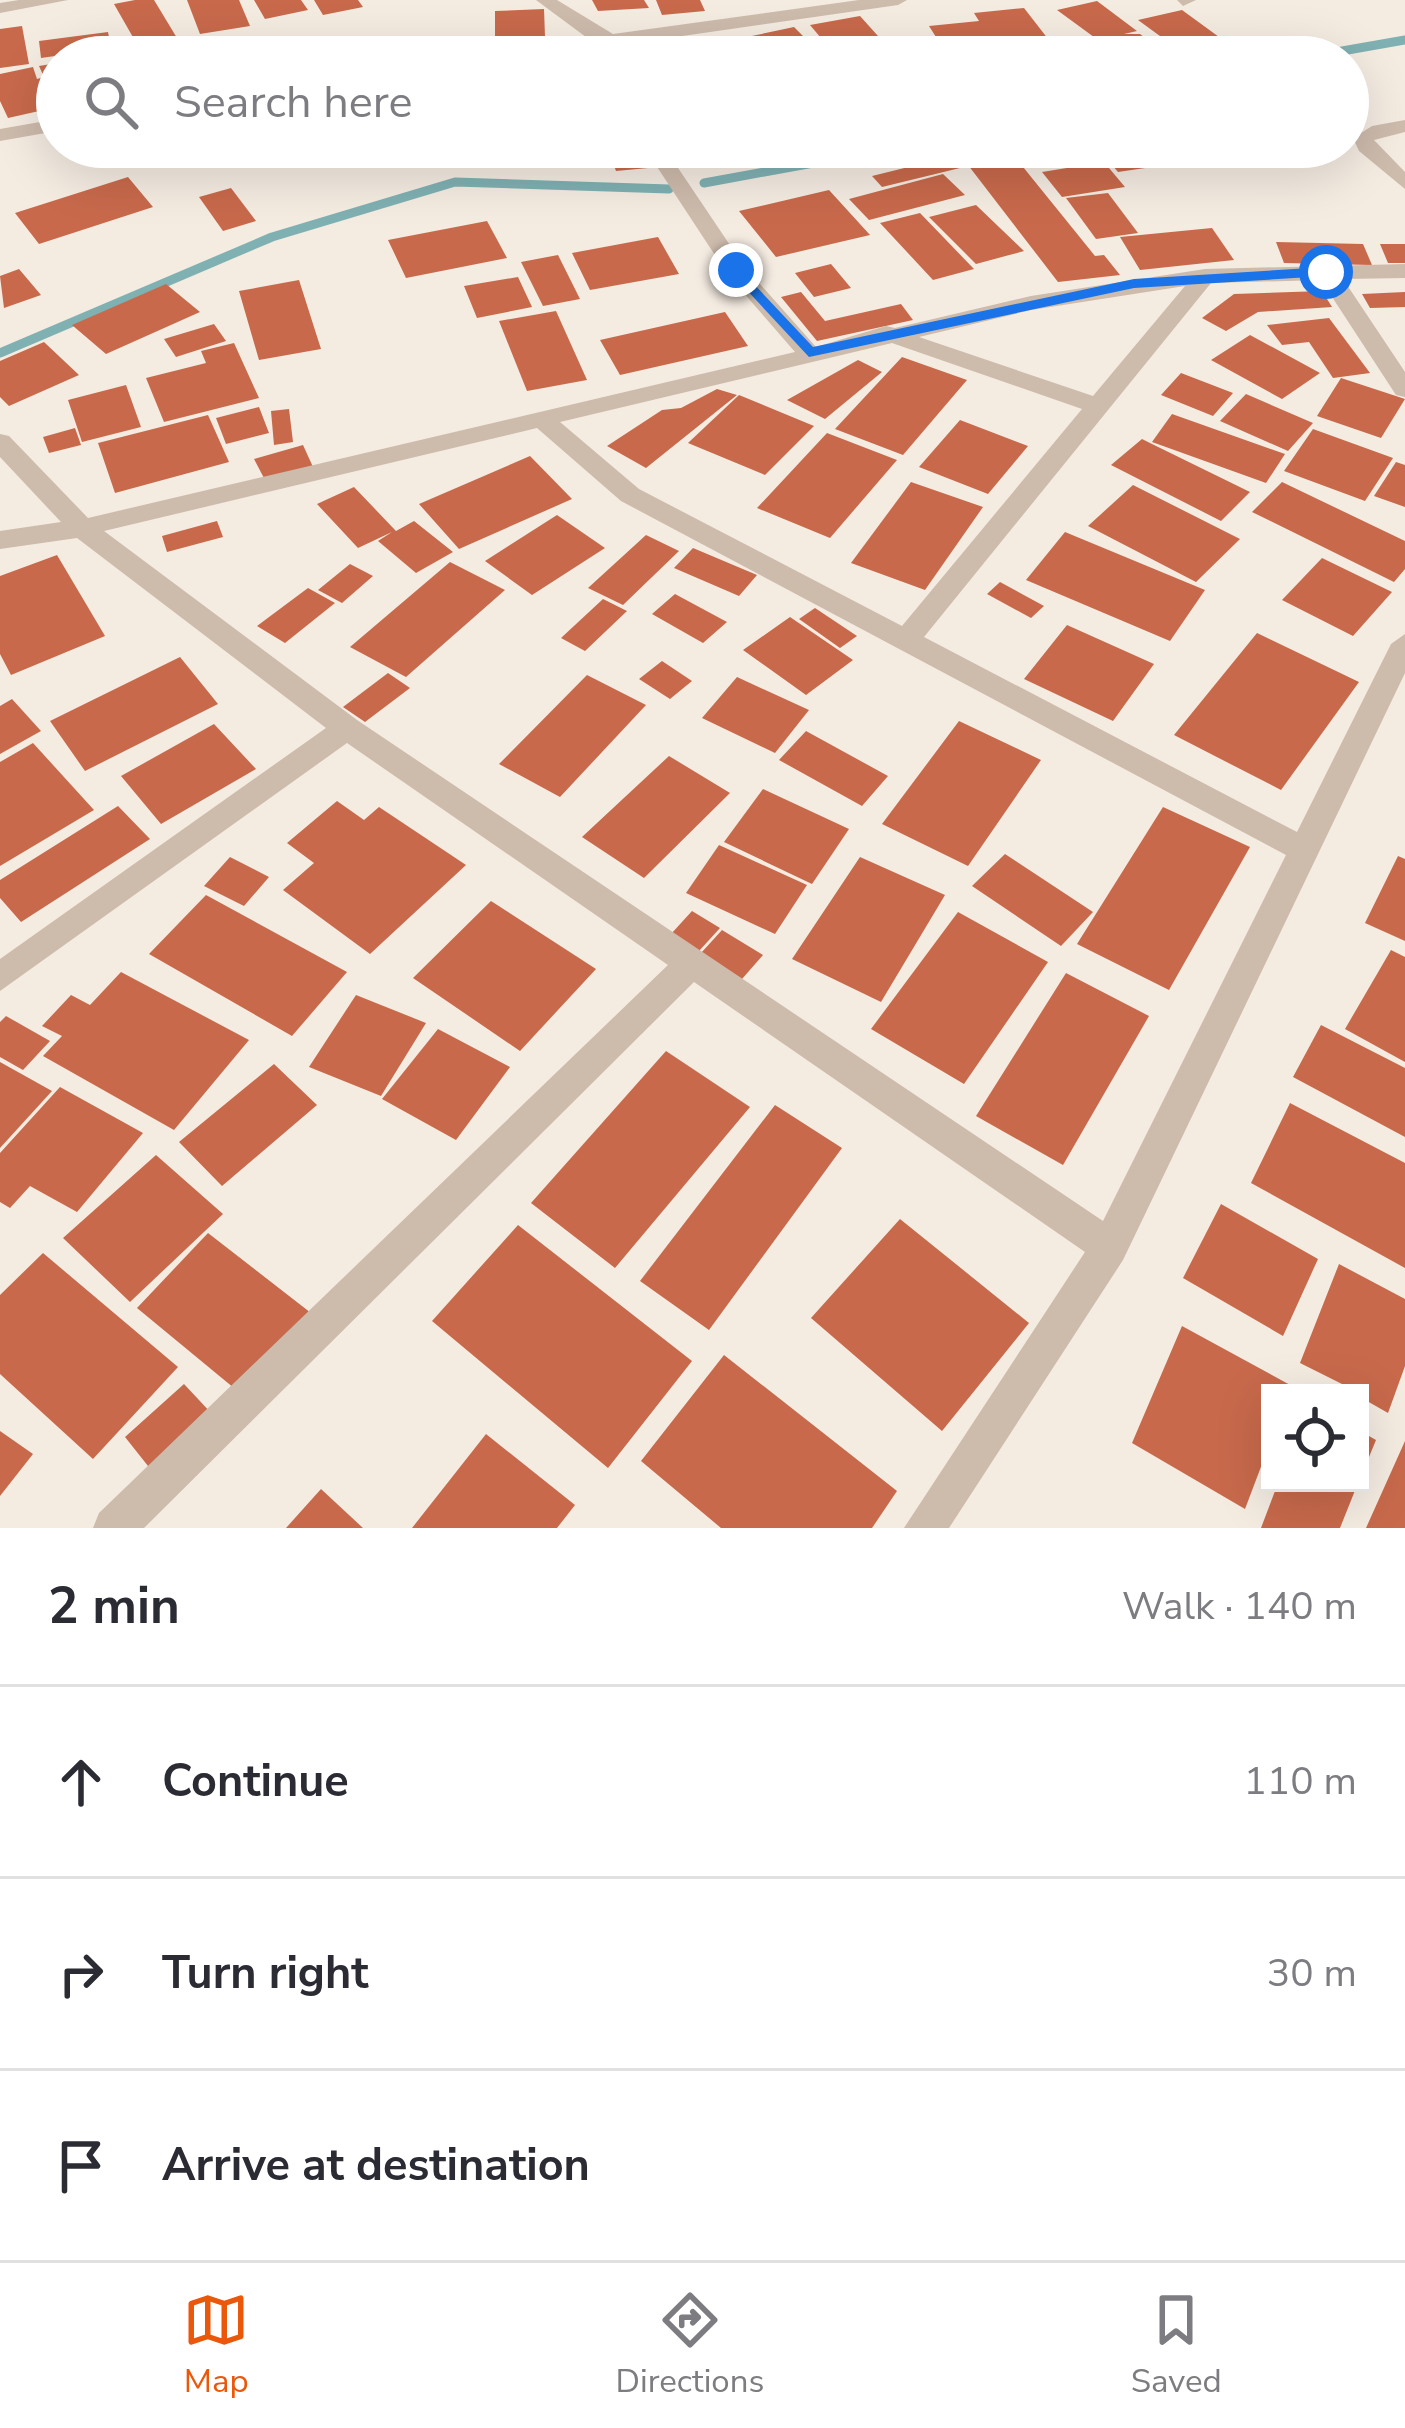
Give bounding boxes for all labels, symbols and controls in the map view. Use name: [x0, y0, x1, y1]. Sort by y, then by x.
search box: [36, 36, 1369, 168]
icon: search: [78, 69, 144, 135]
text: Search here: [174, 72, 413, 133]
route end: [709, 243, 763, 297]
route start: [1299, 245, 1353, 299]
map controls: [1261, 1384, 1369, 1492]
button: locate: [1261, 1384, 1369, 1492]
text: 2 min: [48, 1571, 180, 1641]
text: Walk · 140 m: [1122, 1580, 1357, 1633]
icon: ahead: [48, 1749, 114, 1815]
text: Continue: [162, 1751, 349, 1812]
text: 110 m: [1243, 1755, 1357, 1808]
icon: right: [48, 1941, 114, 2007]
text: Turn right: [162, 1943, 369, 2004]
text: 30 m: [1267, 1947, 1357, 2000]
icon: arrive: [48, 2133, 114, 2199]
text: Arrive at destination: [162, 2135, 590, 2196]
tab: Map: [183, 2287, 249, 2404]
tab: Directions: [616, 2287, 764, 2404]
tab: Saved: [1131, 2287, 1222, 2404]

